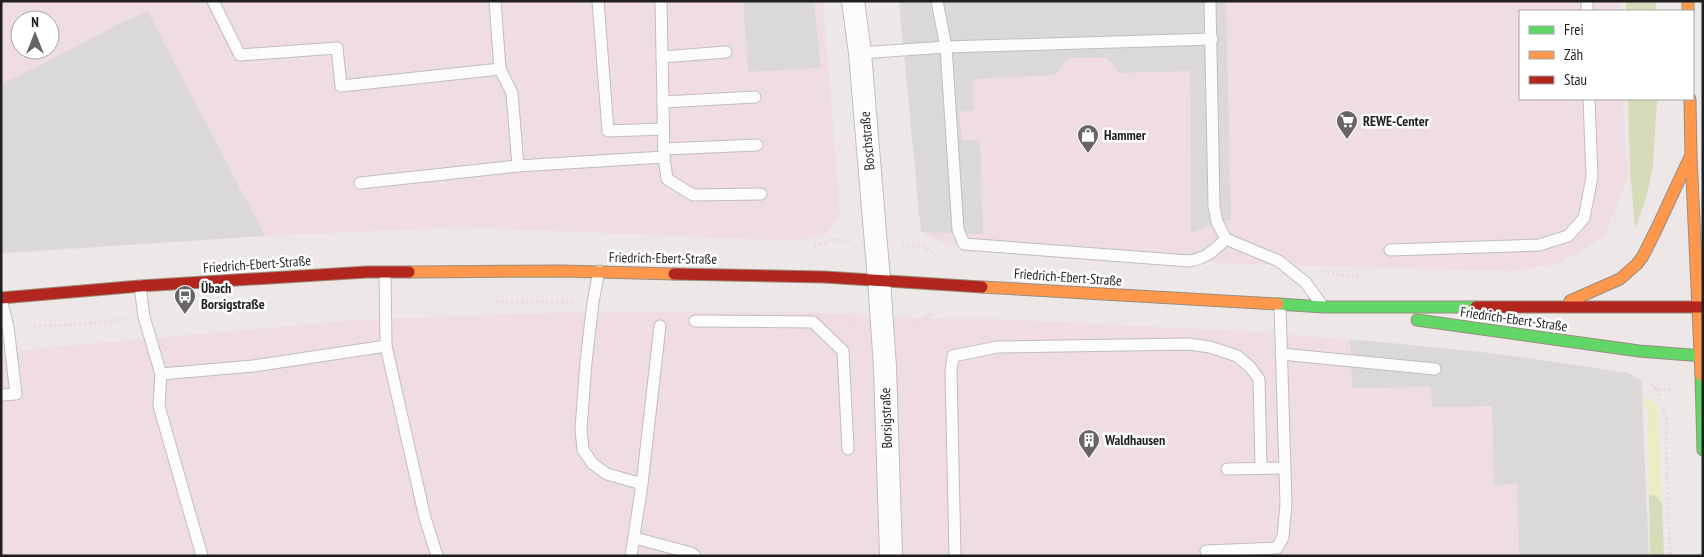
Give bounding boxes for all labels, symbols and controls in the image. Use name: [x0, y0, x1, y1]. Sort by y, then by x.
north arrow: [10, 10, 60, 60]
legend: [1519, 10, 1694, 100]
text: N: [31, 13, 39, 31]
text: Frei: [1564, 20, 1584, 39]
text: Zäh: [1564, 45, 1583, 64]
text: Stau: [1564, 70, 1587, 89]
supermarket icon: REWE-Center: [1335, 109, 1359, 140]
street label: Boschstraße: [855, 111, 879, 171]
place label: REWE-Center: [1363, 112, 1430, 130]
shop icon: Hammer: [1076, 123, 1100, 154]
place label: Hammer: [1104, 126, 1147, 144]
street label: Friedrich-Ebert-Straße: [609, 248, 717, 268]
street label: Friedrich-Ebert-Straße: [202, 251, 312, 277]
street label: Friedrich-Ebert-Straße: [1013, 264, 1123, 290]
place label: Übach Borsigstraße: [201, 279, 265, 313]
bus stop icon: Übach Borsigstraße: [173, 284, 197, 315]
street label: Friedrich-Ebert-Straße: [1459, 303, 1569, 335]
street label: Borsigstraße: [876, 387, 896, 449]
building icon: Waldhausen: [1077, 428, 1101, 459]
place label: Waldhausen: [1104, 431, 1165, 449]

